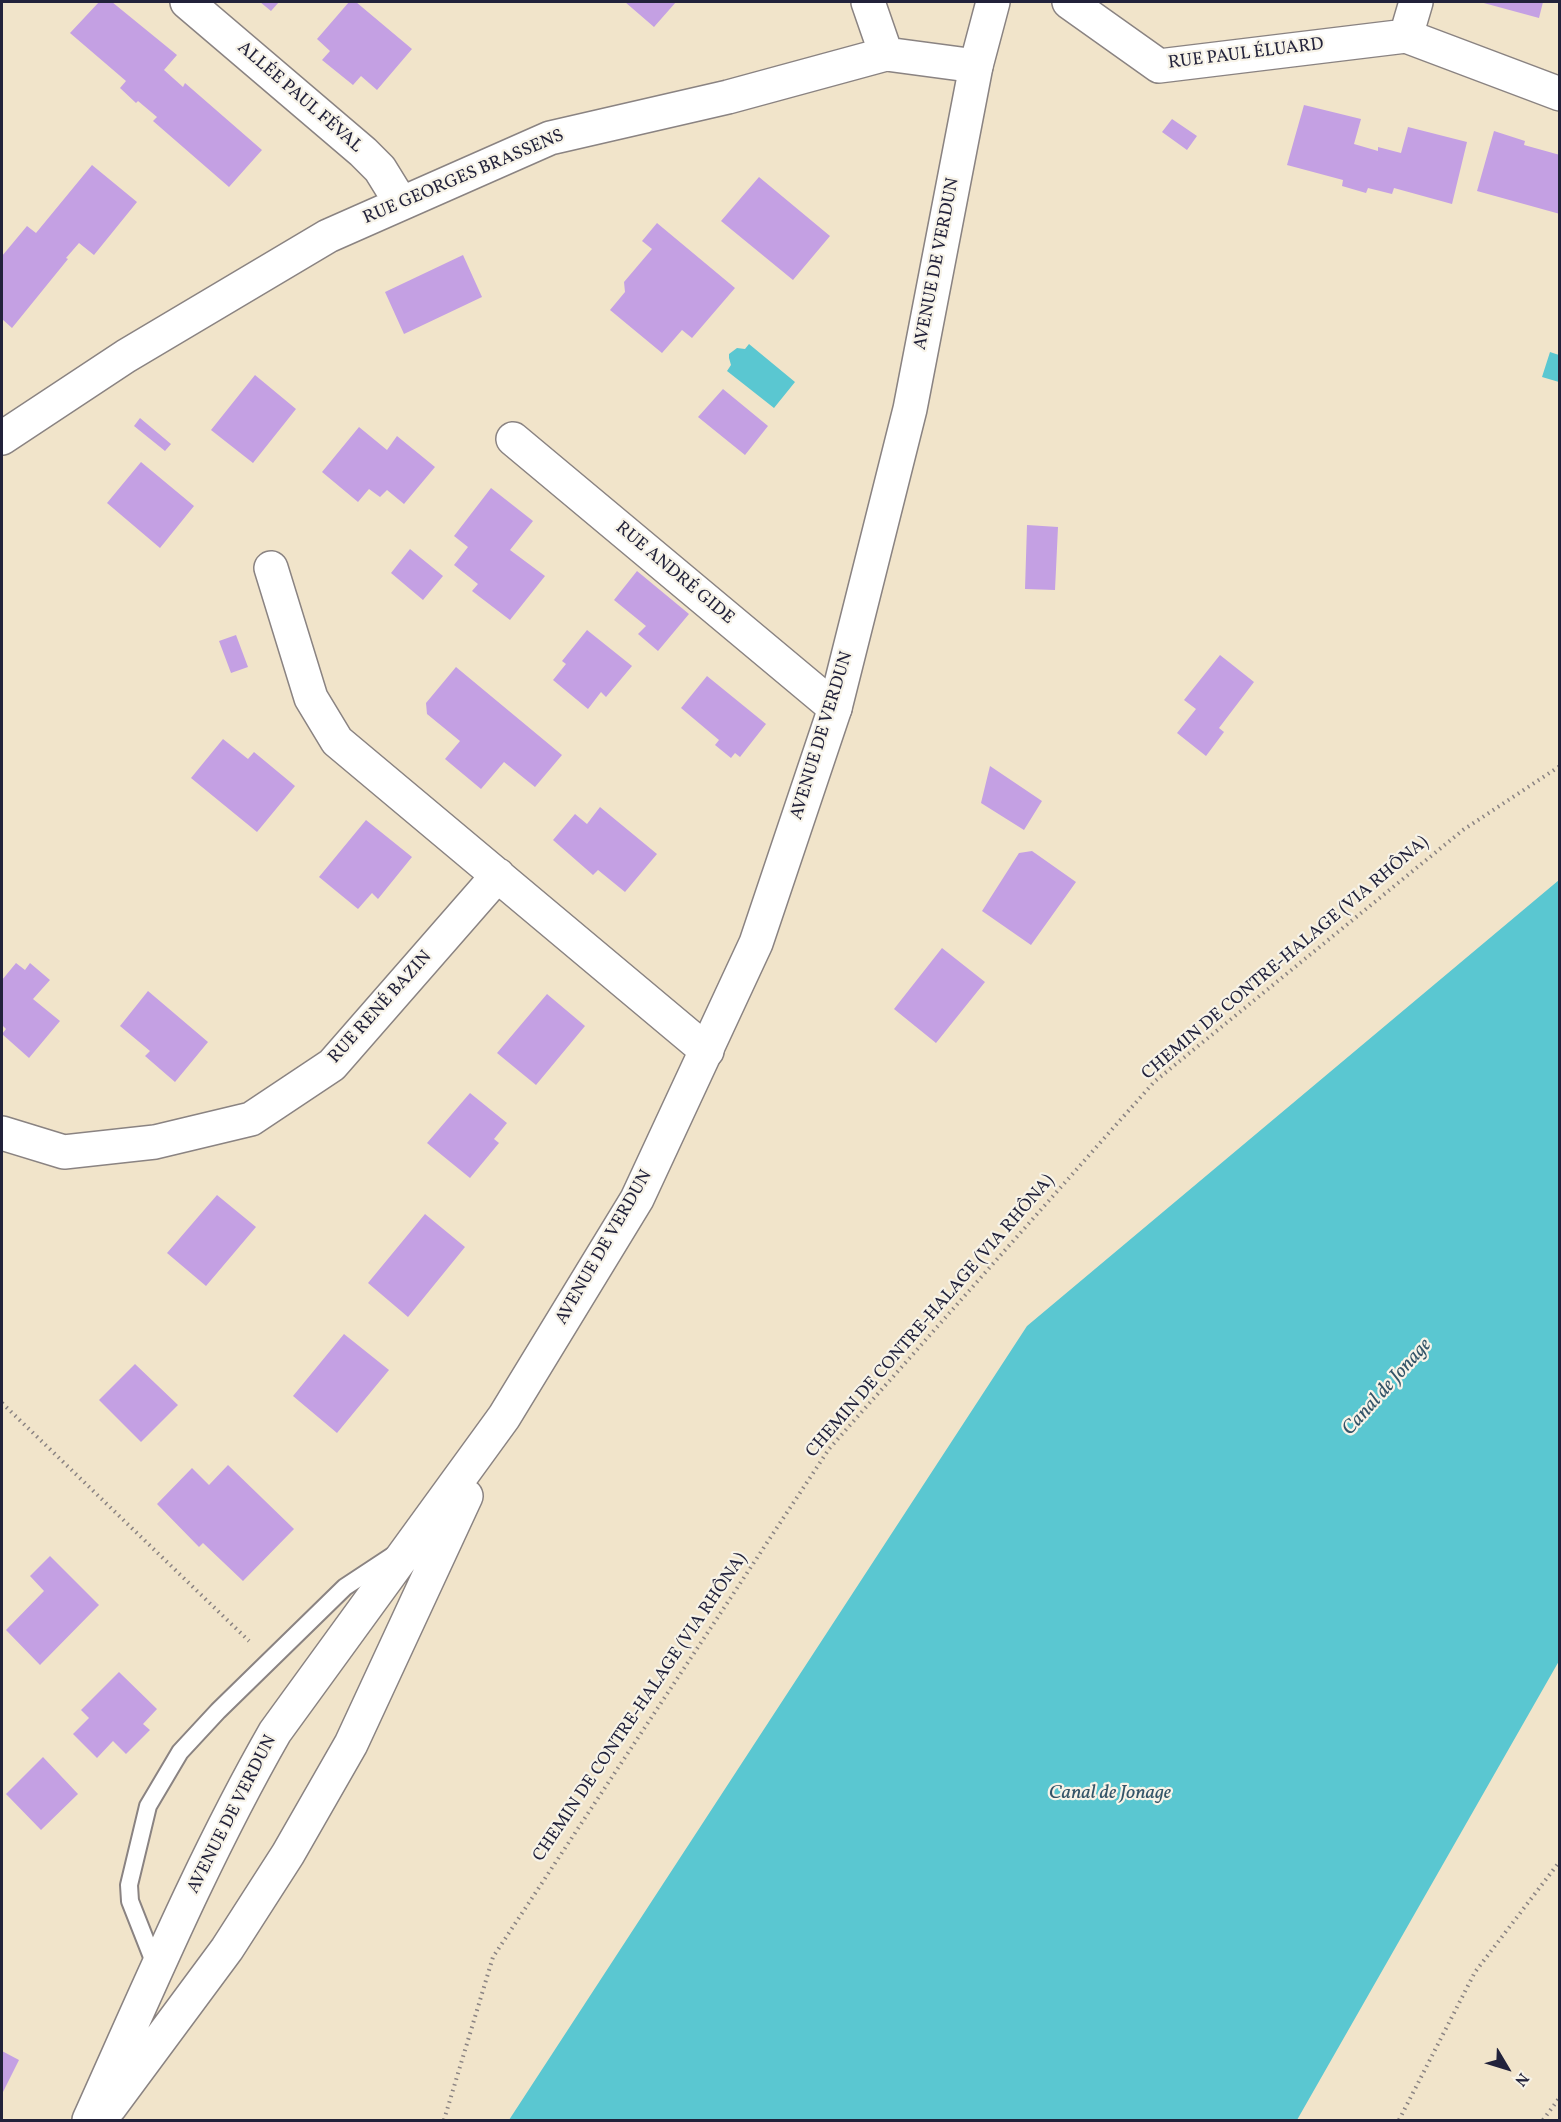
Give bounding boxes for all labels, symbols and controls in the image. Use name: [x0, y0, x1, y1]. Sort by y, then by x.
street label: RUE PAUL ÉLUARD: [1167, 35, 1325, 75]
street label: ALLÉE PAUL FÉVAL: [232, 38, 366, 158]
street label: RUE GEORGES BRASSENS: [360, 126, 568, 230]
street label: AVENUE DE VERDUN: [911, 176, 965, 352]
street label: RUE ANDRÉ GIDE: [610, 518, 738, 630]
street label: AVENUE DE VERDUN: [787, 649, 859, 823]
street label: CHEMIN DE CONTRE-HALAGE (VIA RHÔNA): [1138, 833, 1434, 1085]
street label: RUE RENÉ BAZIN: [325, 947, 437, 1069]
street label: AVENUE DE VERDUN: [552, 1167, 658, 1329]
street label: CHEMIN DE CONTRE-HALAGE (VIA RHÔNA): [802, 1171, 1060, 1463]
water label: Canal de Jonage: [1338, 1335, 1438, 1441]
street label: CHEMIN DE CONTRE-HALAGE (VIA RHÔNA): [529, 1550, 753, 1866]
street label: AVENUE DE VERDUN: [184, 1732, 282, 1898]
water label: Canal de Jonage: [1049, 1782, 1171, 1806]
north arrow: [1477, 2038, 1537, 2098]
text: N: [1509, 2068, 1533, 2090]

